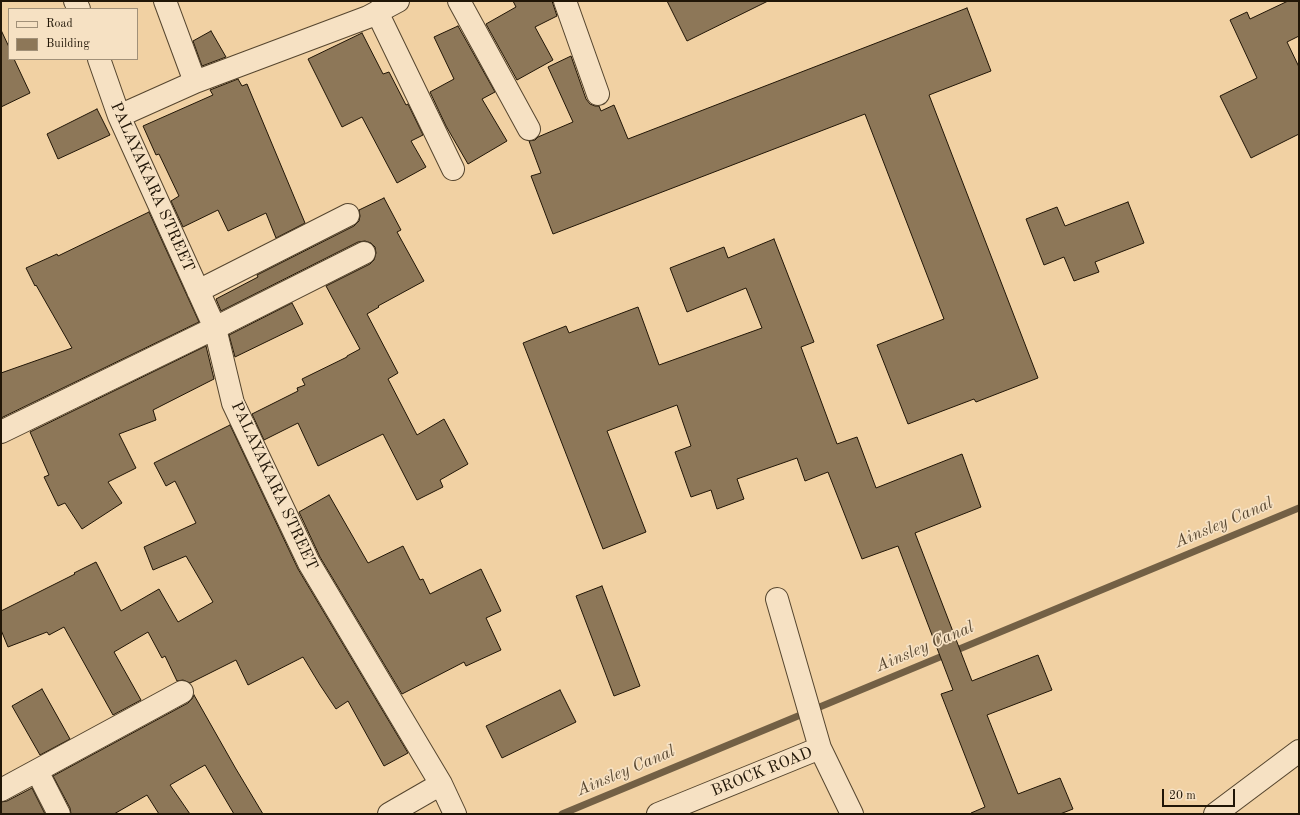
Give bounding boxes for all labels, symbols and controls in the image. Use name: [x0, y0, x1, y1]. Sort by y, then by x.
legend: [8, 8, 138, 60]
text: Road: [46, 18, 73, 30]
text: Building: [46, 38, 90, 50]
street label: PALAYAKARA STREET: [106, 99, 198, 275]
street label: PALAYAKARA STREET: [226, 399, 322, 573]
water label: Ainsley Canal: [1172, 493, 1276, 553]
water label: Ainsley Canal: [873, 617, 977, 677]
water label: Ainsley Canal: [574, 741, 678, 801]
street label: BROCK ROAD: [709, 743, 815, 801]
scale bar: [1164, 781, 1237, 807]
text: 20 m: [1169, 790, 1196, 802]

